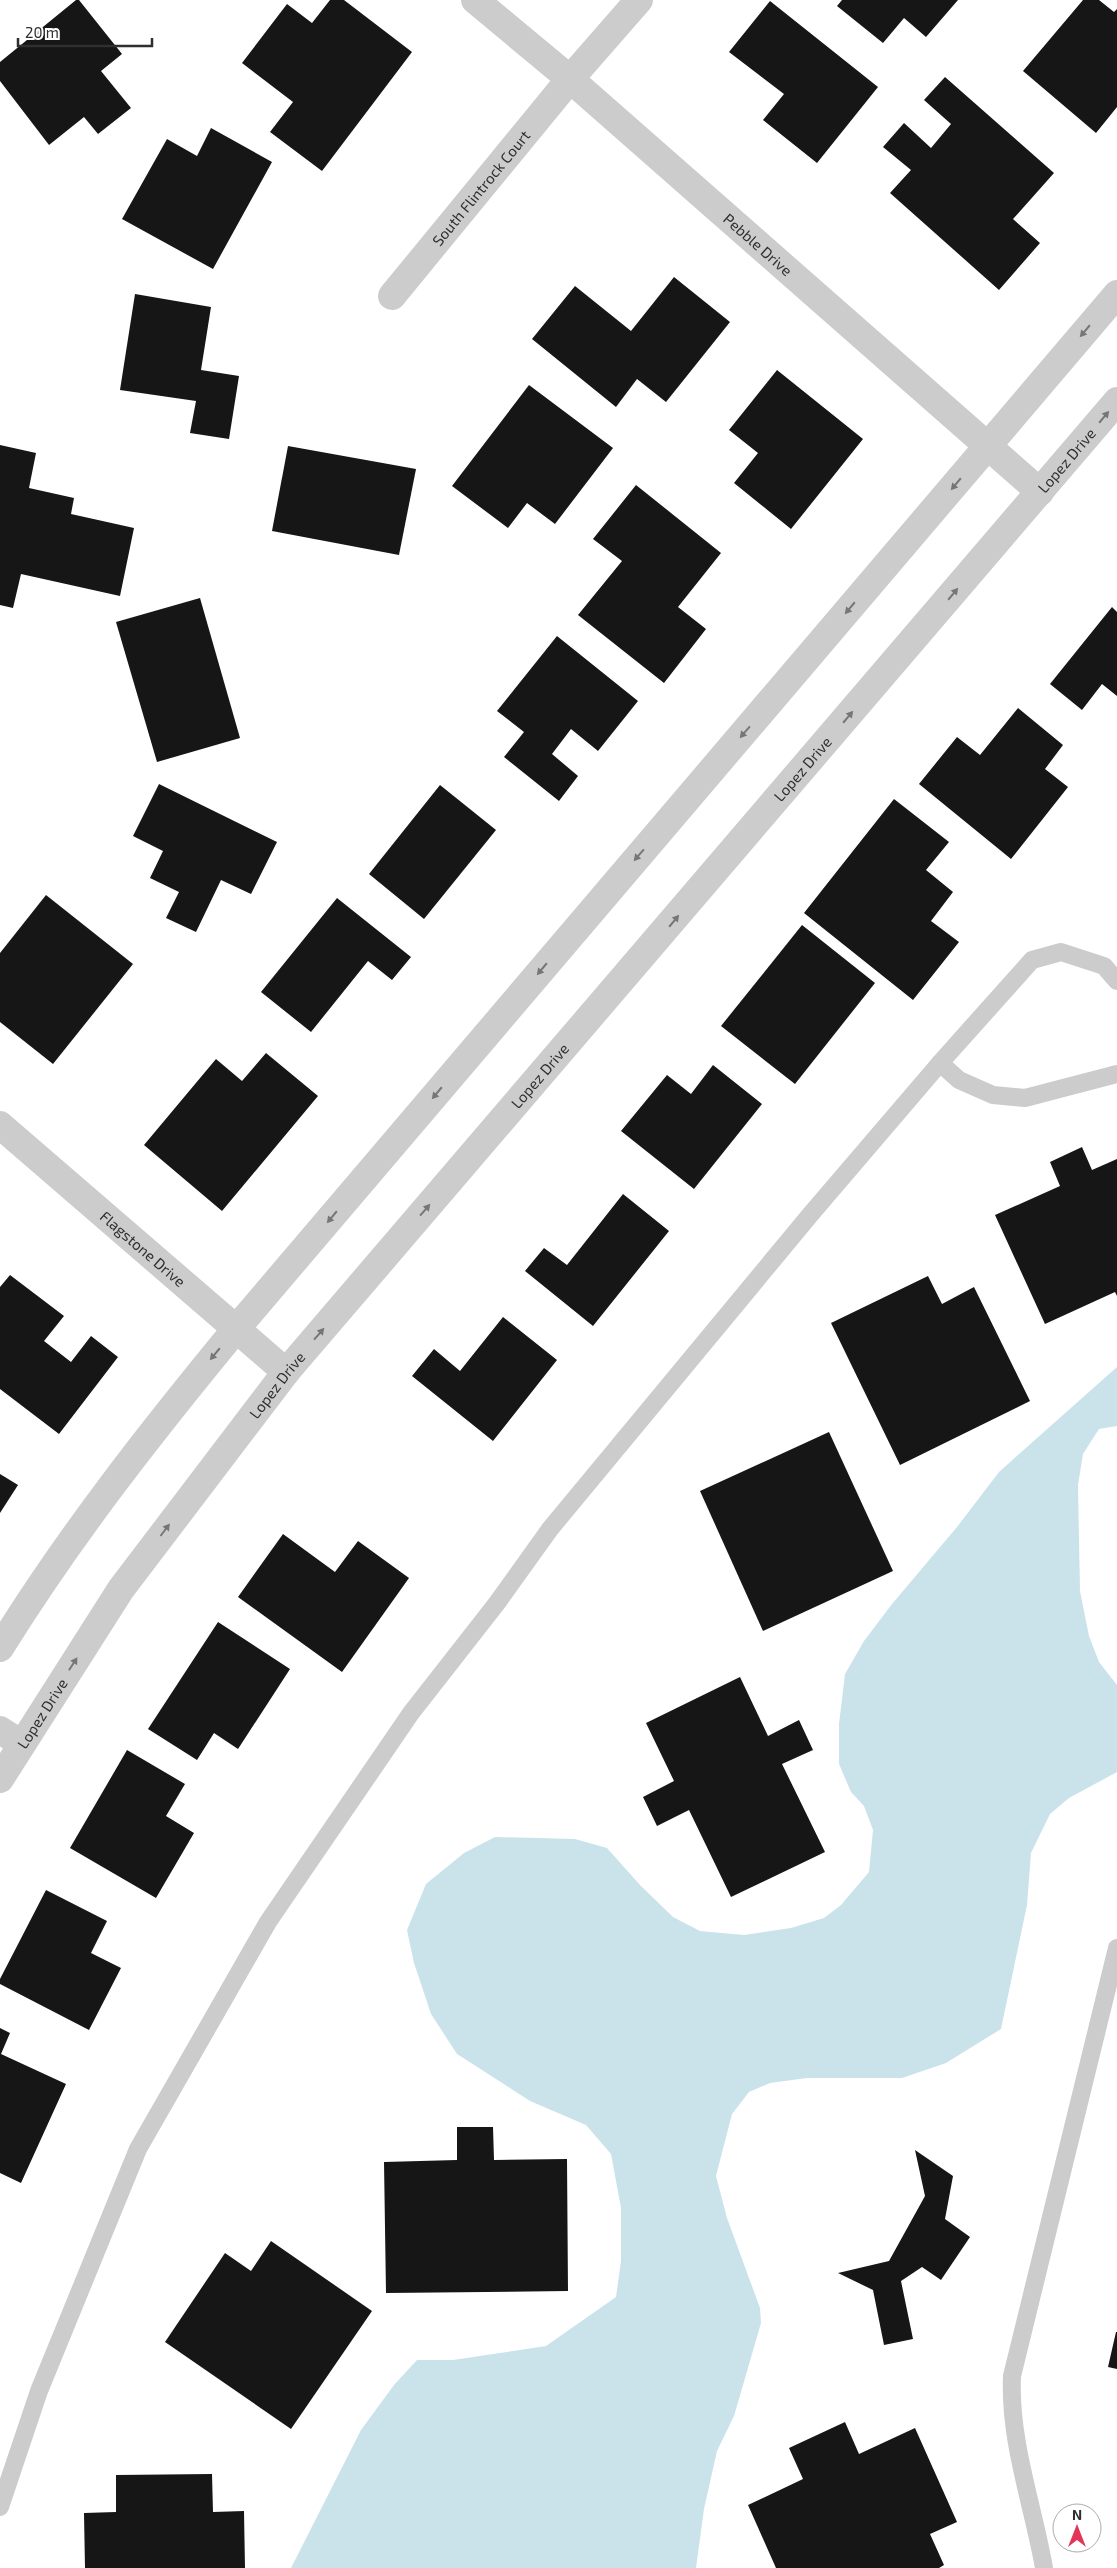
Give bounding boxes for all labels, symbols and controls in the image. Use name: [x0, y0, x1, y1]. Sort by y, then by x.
scale bar: [18, 15, 151, 47]
text: 20 m: [25, 23, 59, 41]
street label: South Flintrock Court: [428, 126, 534, 249]
street label: Pebble Drive: [720, 209, 796, 279]
one-way arrow: [1080, 325, 1091, 338]
one-way arrow: [1098, 410, 1109, 423]
street label: Lopez Drive: [1034, 424, 1099, 496]
one-way arrow: [950, 478, 961, 491]
one-way arrow: [947, 588, 959, 600]
one-way arrow: [845, 601, 856, 614]
one-way arrow: [842, 711, 853, 724]
one-way arrow: [739, 725, 750, 738]
street label: Lopez Drive: [770, 733, 835, 805]
one-way arrow: [634, 849, 645, 861]
one-way arrow: [669, 915, 680, 928]
one-way arrow: [537, 963, 548, 976]
street label: Lopez Drive: [507, 1039, 572, 1112]
one-way arrow: [431, 1087, 443, 1099]
one-way arrow: [419, 1205, 431, 1217]
street label: Flagstone Drive: [97, 1207, 189, 1290]
one-way arrow: [326, 1210, 337, 1223]
one-way arrow: [314, 1327, 325, 1340]
one-way arrow: [210, 1348, 221, 1361]
street label: Lopez Drive: [245, 1348, 308, 1422]
one-way arrow: [160, 1523, 170, 1537]
one-way arrow: [68, 1658, 78, 1671]
street label: Lopez Drive: [13, 1675, 71, 1752]
north arrow: [1052, 2503, 1102, 2553]
text: N: [1072, 2506, 1082, 2523]

